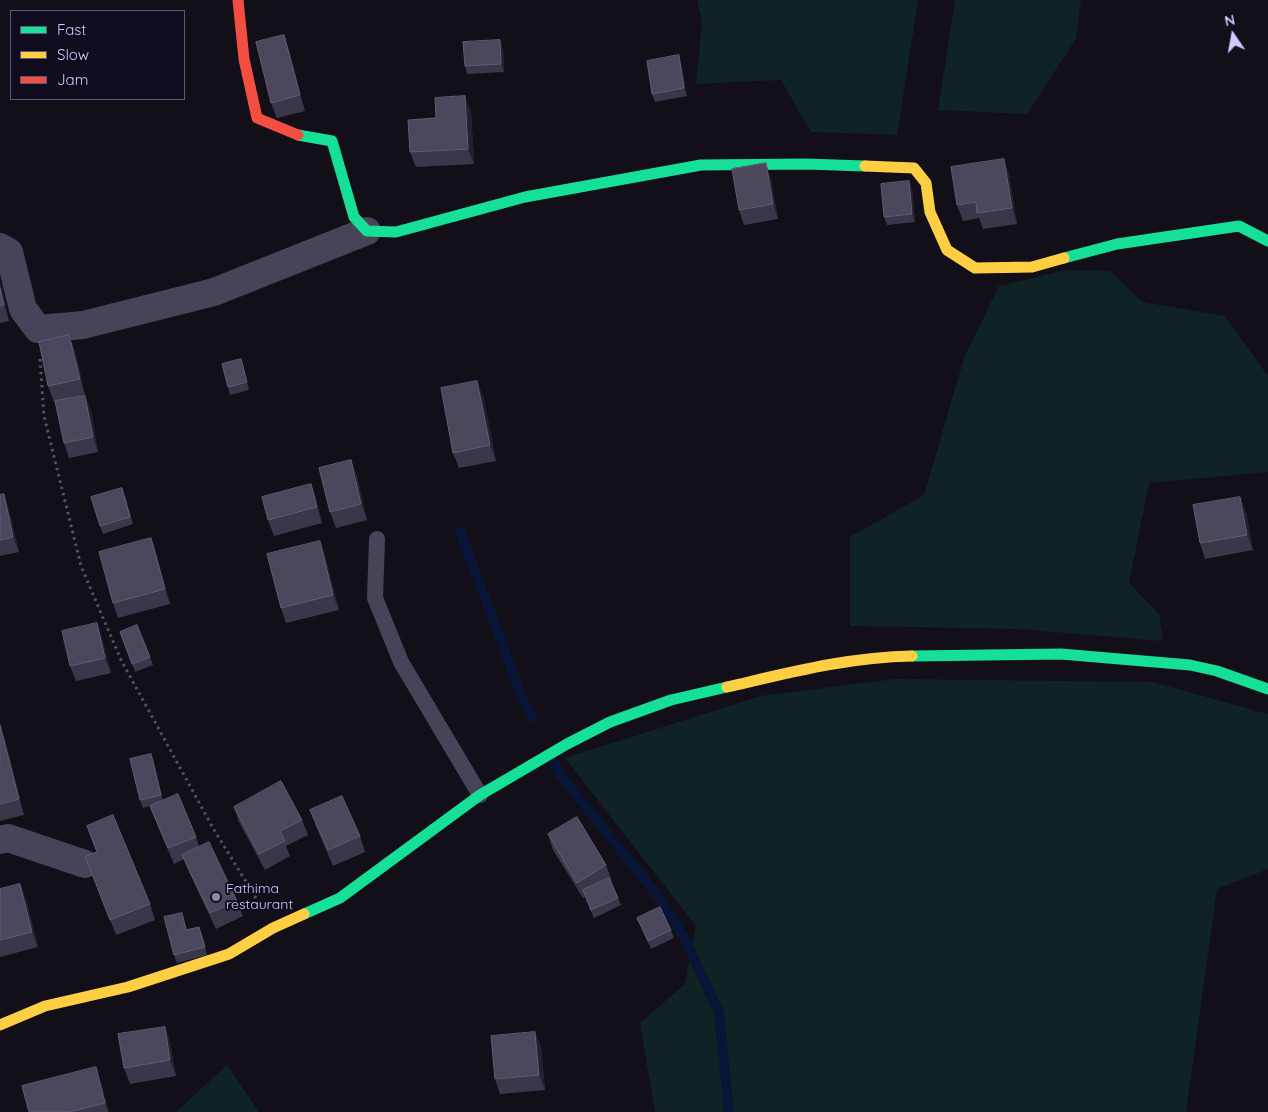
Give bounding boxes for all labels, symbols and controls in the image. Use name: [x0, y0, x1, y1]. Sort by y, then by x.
legend: [10, 10, 185, 100]
north arrow: [1208, 10, 1258, 60]
text: N: [1223, 10, 1237, 30]
text: Fast: [57, 20, 86, 39]
text: Slow: [57, 45, 89, 64]
text: Jam: [57, 70, 88, 89]
place label: Fathima restaurant: [226, 881, 293, 914]
marker: Fathima restaurant: [210, 891, 222, 903]

